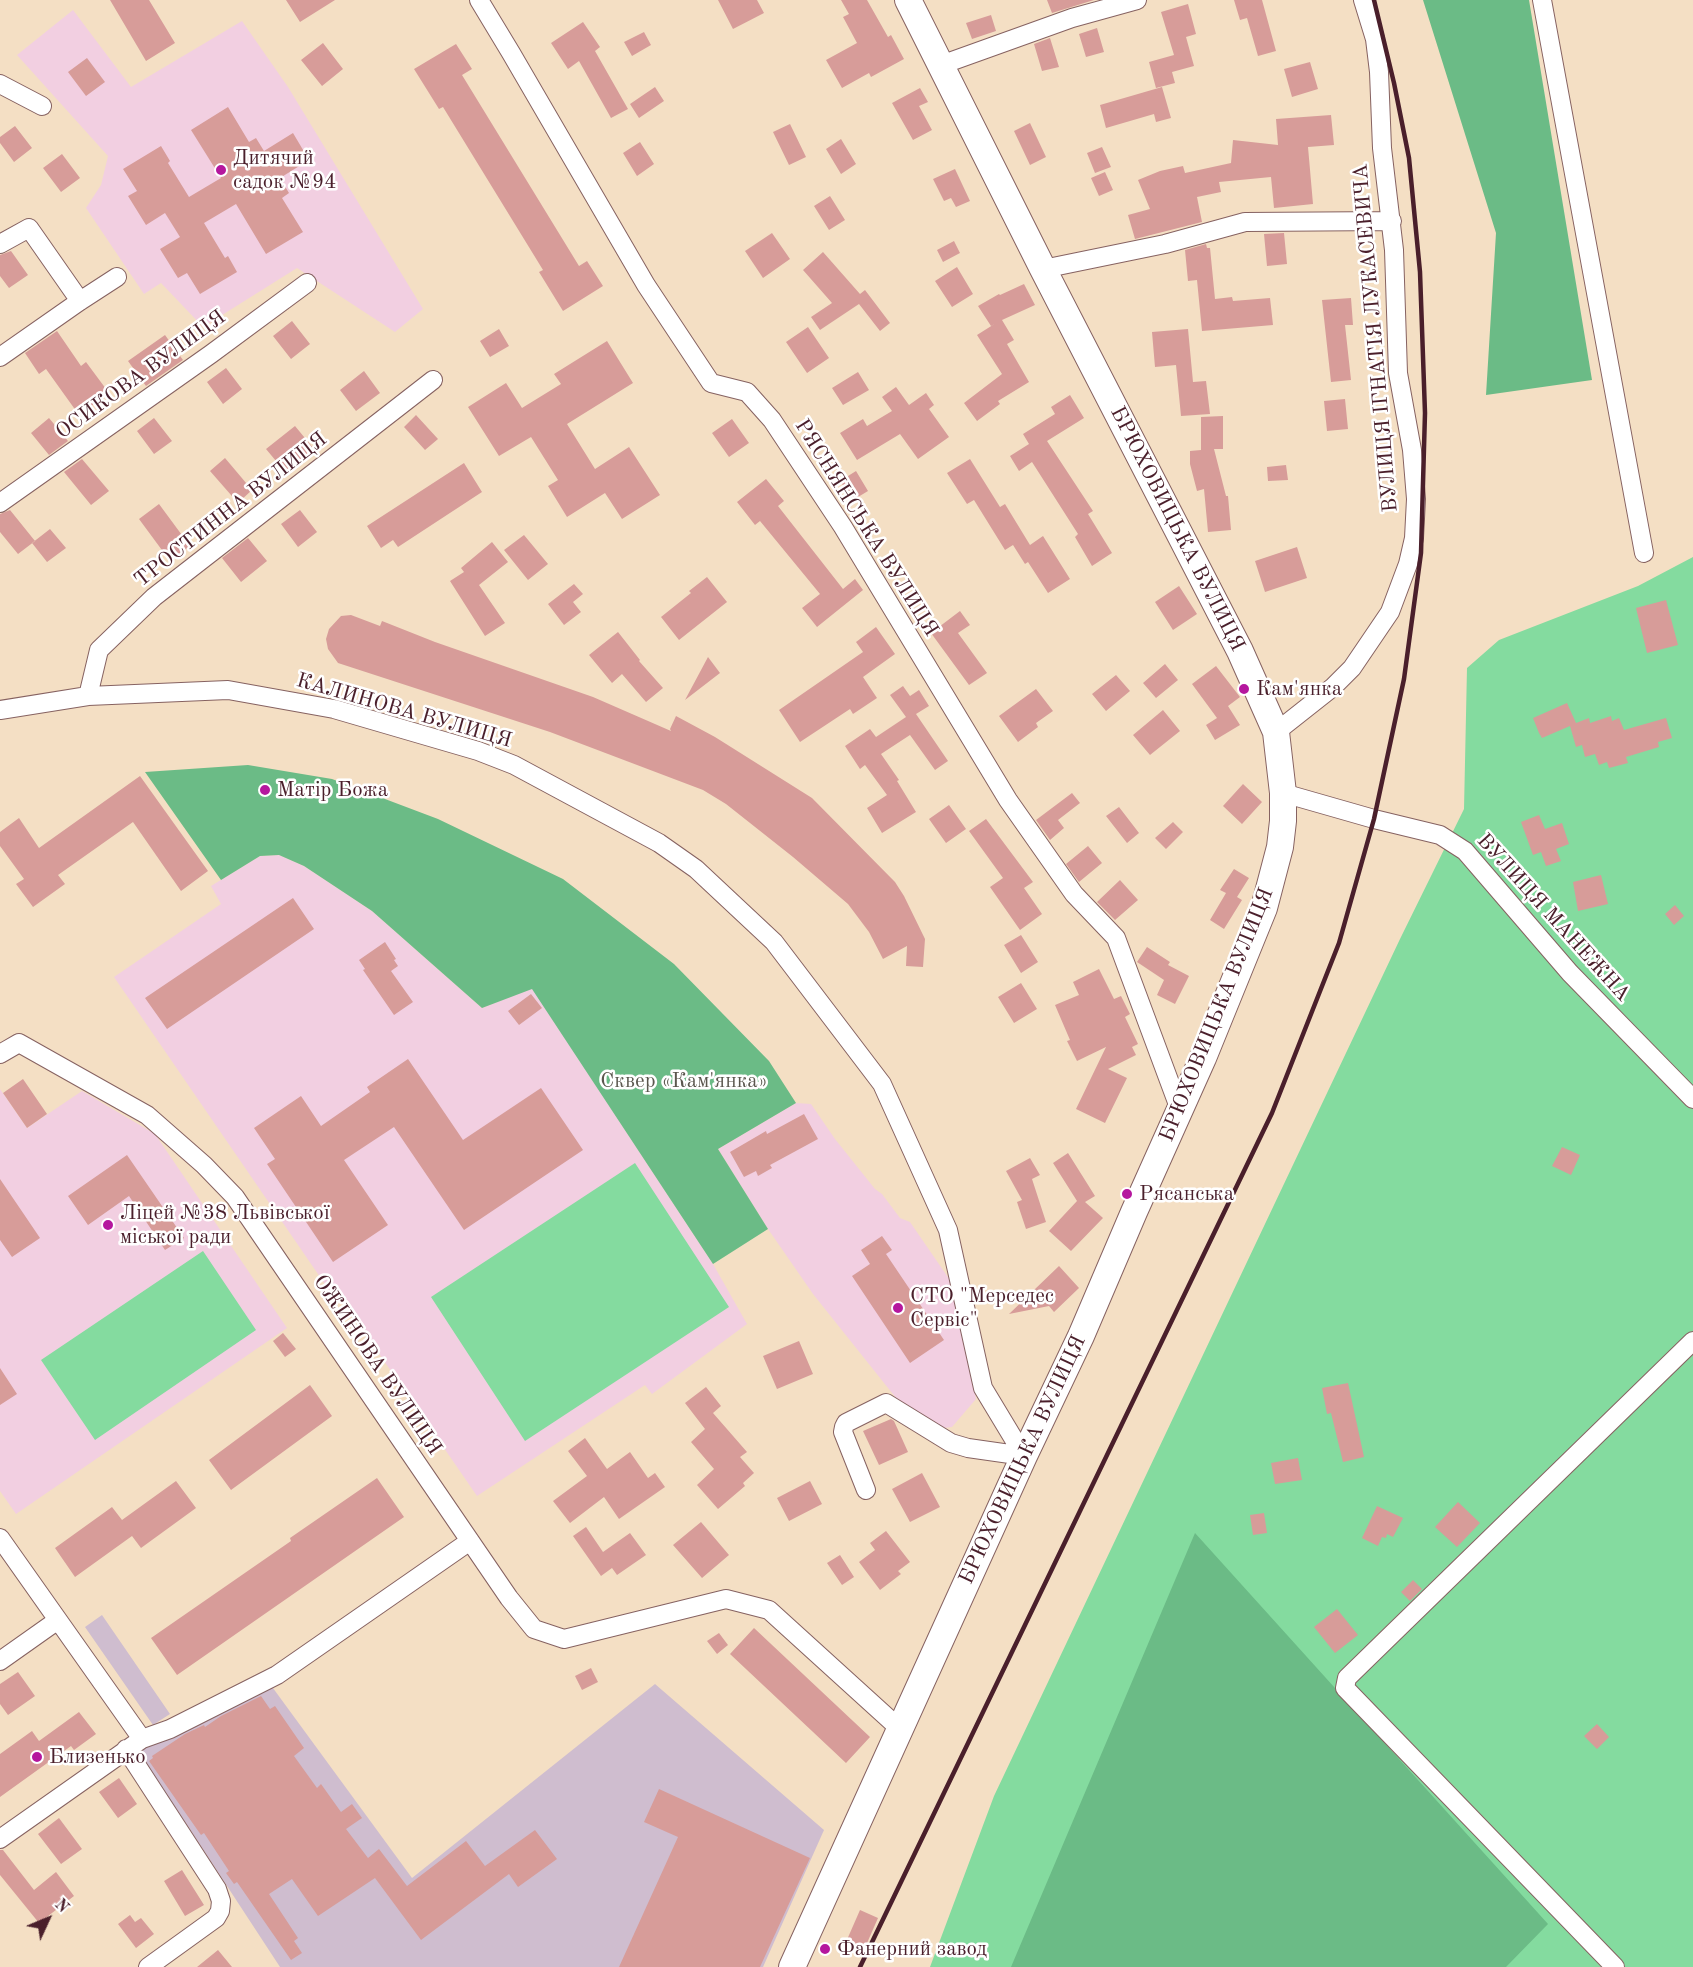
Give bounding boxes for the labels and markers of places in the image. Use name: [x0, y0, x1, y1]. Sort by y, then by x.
place label: Дитячий садок №94: [233, 145, 336, 195]
marker: Дитячий садок №94: [214, 163, 228, 177]
place label: Кам'янка: [1256, 676, 1342, 702]
marker: Кам'янка: [1237, 682, 1251, 696]
place label: Матір Божа: [277, 777, 388, 803]
marker: Матір Божа: [258, 783, 272, 797]
place label: Рясанська: [1139, 1181, 1234, 1207]
marker: Рясанська: [1120, 1187, 1134, 1201]
place label: Ліцей №38 Львівської міської ради: [120, 1200, 330, 1250]
marker: Ліцей №38 Львівської міської ради: [101, 1218, 115, 1232]
place label: СТО "Мерседес Сервіс": [910, 1283, 1054, 1333]
marker: СТО "Мерседес Сервіс": [891, 1301, 905, 1315]
place label: Близенько: [49, 1744, 146, 1770]
marker: Близенько: [30, 1750, 44, 1764]
place label: Фанерний завод: [837, 1936, 987, 1962]
marker: Фанерний завод: [818, 1942, 832, 1956]

